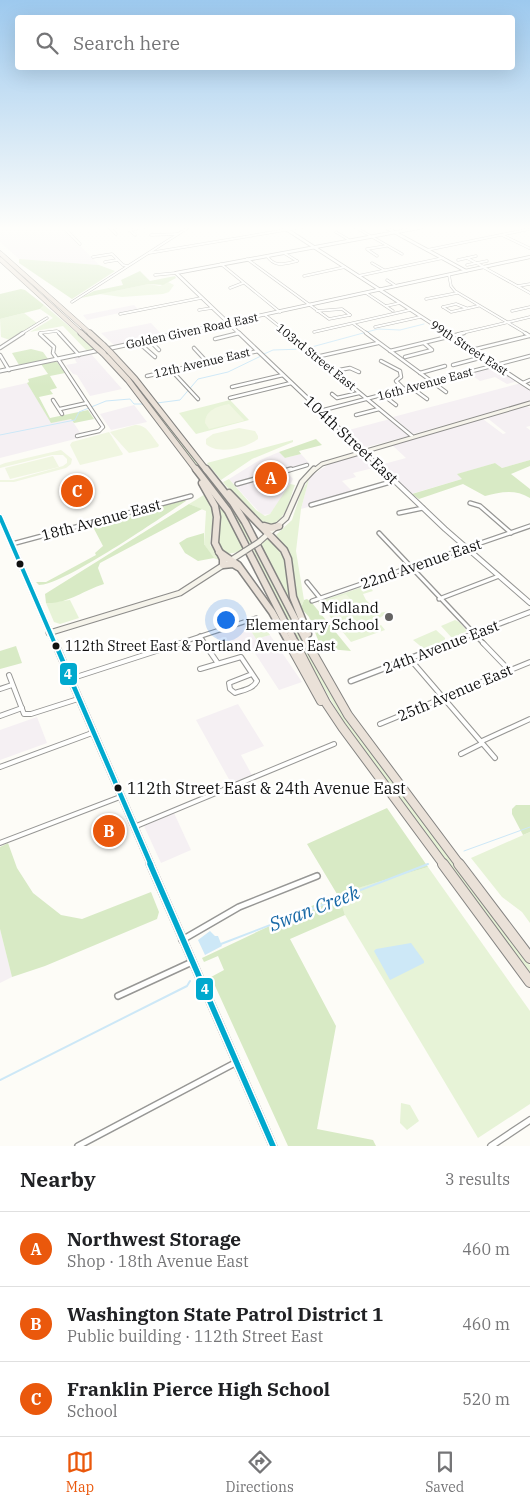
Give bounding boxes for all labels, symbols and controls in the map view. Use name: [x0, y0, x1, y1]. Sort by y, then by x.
search box: [15, 15, 515, 70]
icon: search: [33, 29, 61, 57]
text: Search here: [73, 31, 180, 55]
street label: Golden Given Road East: [125, 309, 259, 352]
street label: 99th Street East: [428, 317, 511, 378]
street label: 103rd Street East: [274, 320, 359, 393]
street label: 12th Avenue East: [152, 344, 251, 381]
street label: 16th Avenue East: [376, 364, 474, 403]
street label: 104th Street East: [301, 391, 402, 488]
pin: A: [255, 459, 287, 497]
pin: C: [61, 472, 93, 510]
street label: 18th Avenue East: [39, 494, 163, 545]
street label: 22nd Avenue East: [358, 534, 484, 593]
unlabelled marker: [15, 559, 25, 569]
place label: Midland Elementary School: [245, 598, 379, 634]
your location: [213, 607, 239, 633]
marker: Midland Elementary School: [383, 611, 395, 623]
street label: 24th Avenue East: [380, 616, 501, 677]
place label: 112th Street East & Portland Avenue East: [65, 637, 335, 655]
marker: 112th Street East & Portland Avenue East: [51, 641, 61, 651]
street label: 25th Avenue East: [395, 660, 515, 725]
line badge: 4: [59, 662, 78, 686]
text: 4: [64, 665, 72, 683]
place label: 112th Street East & 24th Avenue East: [127, 778, 406, 798]
marker: 112th Street East & 24th Avenue East: [113, 783, 123, 793]
pin: B: [93, 812, 125, 850]
water label: Swan Creek: [264, 879, 363, 937]
line badge: 4: [195, 977, 214, 1001]
text: 4: [201, 980, 209, 998]
text: Nearby: [20, 1165, 96, 1193]
text: 3 results: [445, 1169, 510, 1189]
text: Northwest Storage: [67, 1227, 241, 1251]
text: A: [30, 1239, 42, 1259]
text: 460 m: [462, 1239, 510, 1259]
text: Shop · 18th Avenue East: [67, 1251, 249, 1271]
text: Washington State Patrol District 1: [67, 1302, 383, 1326]
text: B: [30, 1314, 42, 1334]
text: 460 m: [462, 1314, 510, 1334]
text: Public building · 112th Street East: [67, 1326, 323, 1346]
text: Franklin Pierce High School: [67, 1377, 330, 1401]
text: C: [31, 1389, 41, 1409]
text: 520 m: [462, 1389, 510, 1409]
text: School: [67, 1401, 118, 1421]
tab: Map: [66, 1448, 94, 1496]
tab: Directions: [226, 1448, 294, 1496]
tab: Saved: [425, 1448, 464, 1496]

